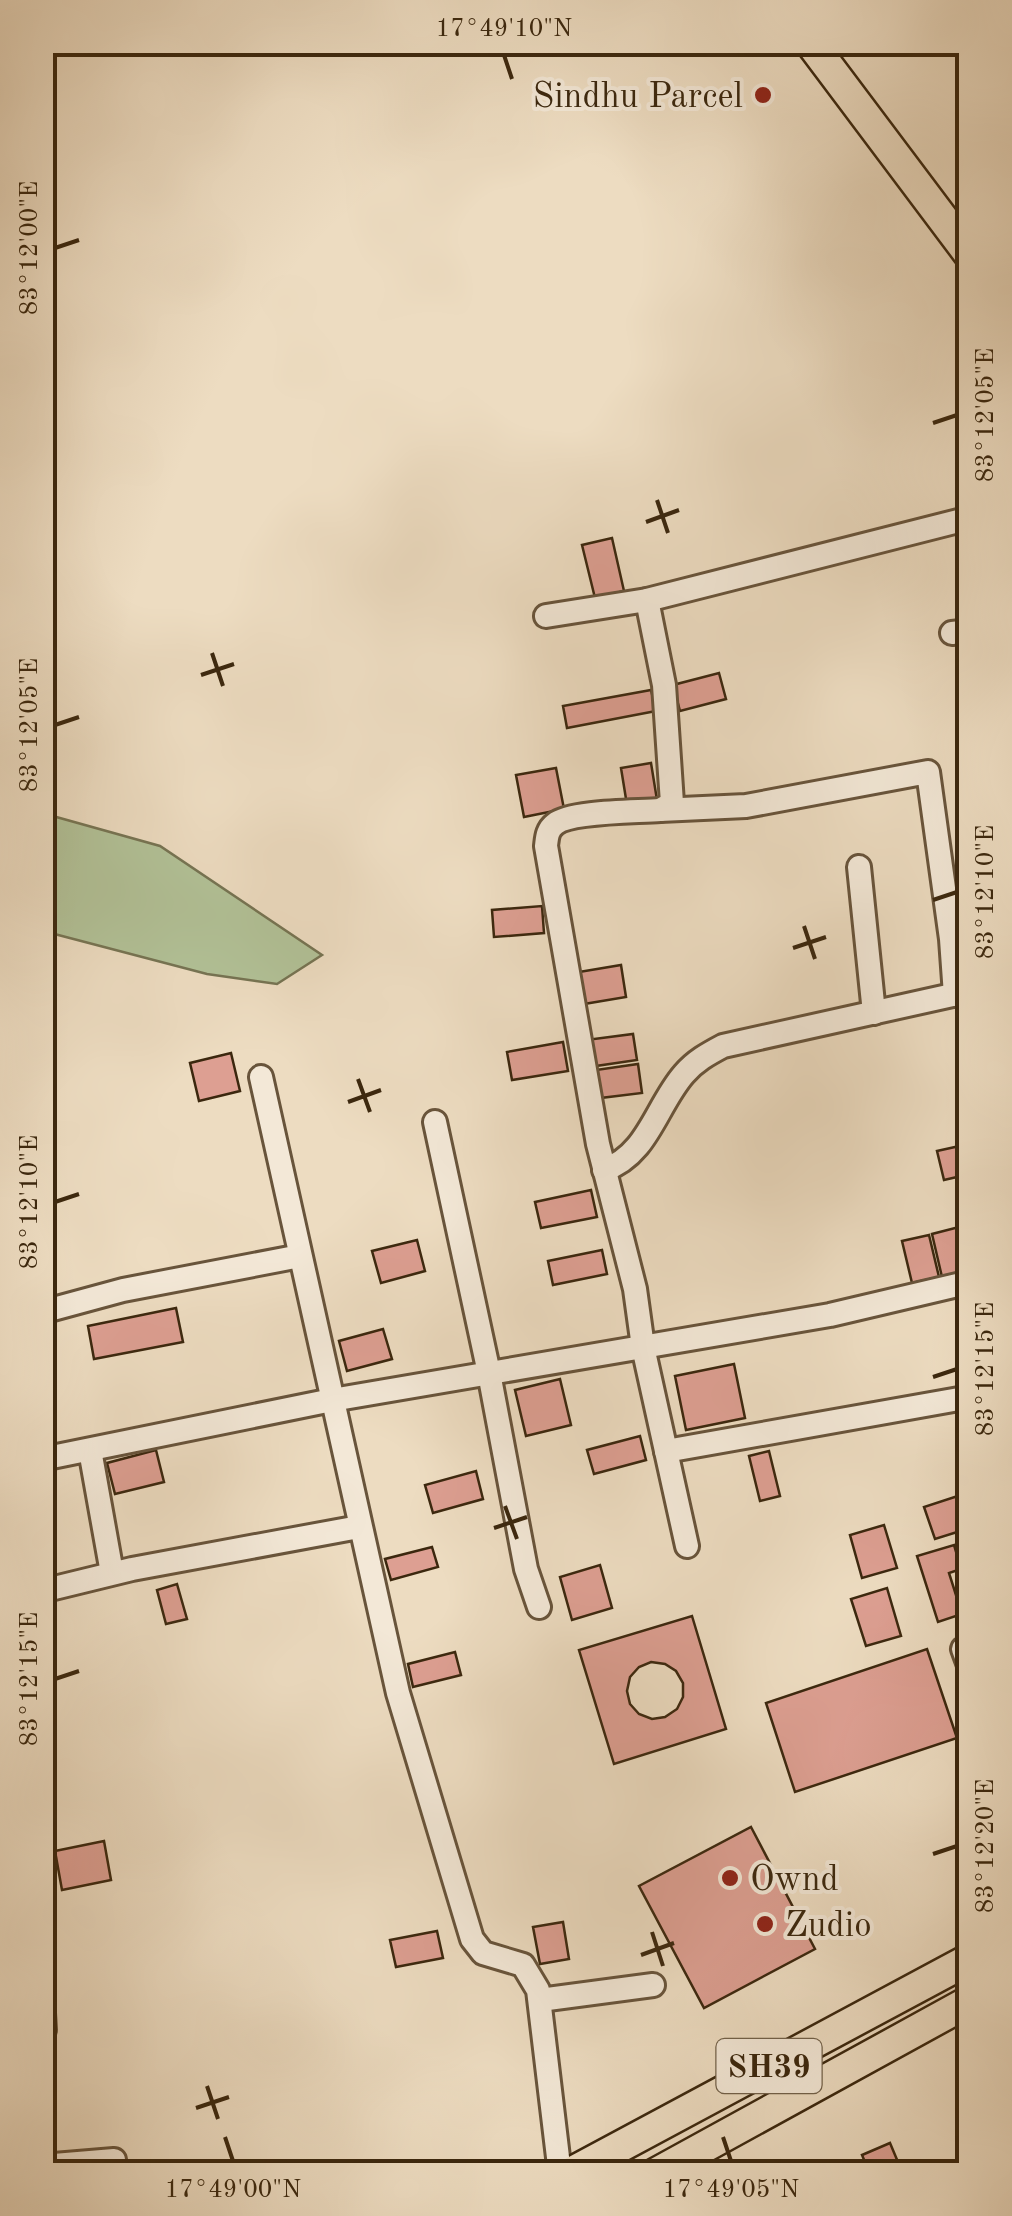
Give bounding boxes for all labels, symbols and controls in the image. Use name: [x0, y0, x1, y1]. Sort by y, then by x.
text: 17°49'10"N: [436, 17, 572, 42]
place label: Sindhu Parcel: [532, 80, 743, 115]
marker: Sindhu Parcel: [752, 84, 774, 106]
text: 83°12'00"E: [18, 181, 43, 315]
text: 83°12'05"E: [974, 348, 999, 482]
text: 83°12'05"E: [18, 658, 43, 792]
text: 83°12'10"E: [974, 825, 999, 959]
text: 83°12'10"E: [18, 1135, 43, 1269]
text: 83°12'15"E: [974, 1302, 999, 1436]
text: 83°12'15"E: [18, 1612, 43, 1746]
text: 83°12'20"E: [974, 1779, 999, 1913]
place label: Ownd: [750, 1863, 839, 1898]
marker: Ownd: [719, 1867, 741, 1889]
place label: Zudio: [785, 1909, 872, 1944]
marker: Zudio: [754, 1913, 776, 1935]
road number: SH39: [716, 2039, 822, 2093]
text: 17°49'00"N: [165, 2178, 301, 2203]
text: 17°49'05"N: [663, 2178, 799, 2203]

